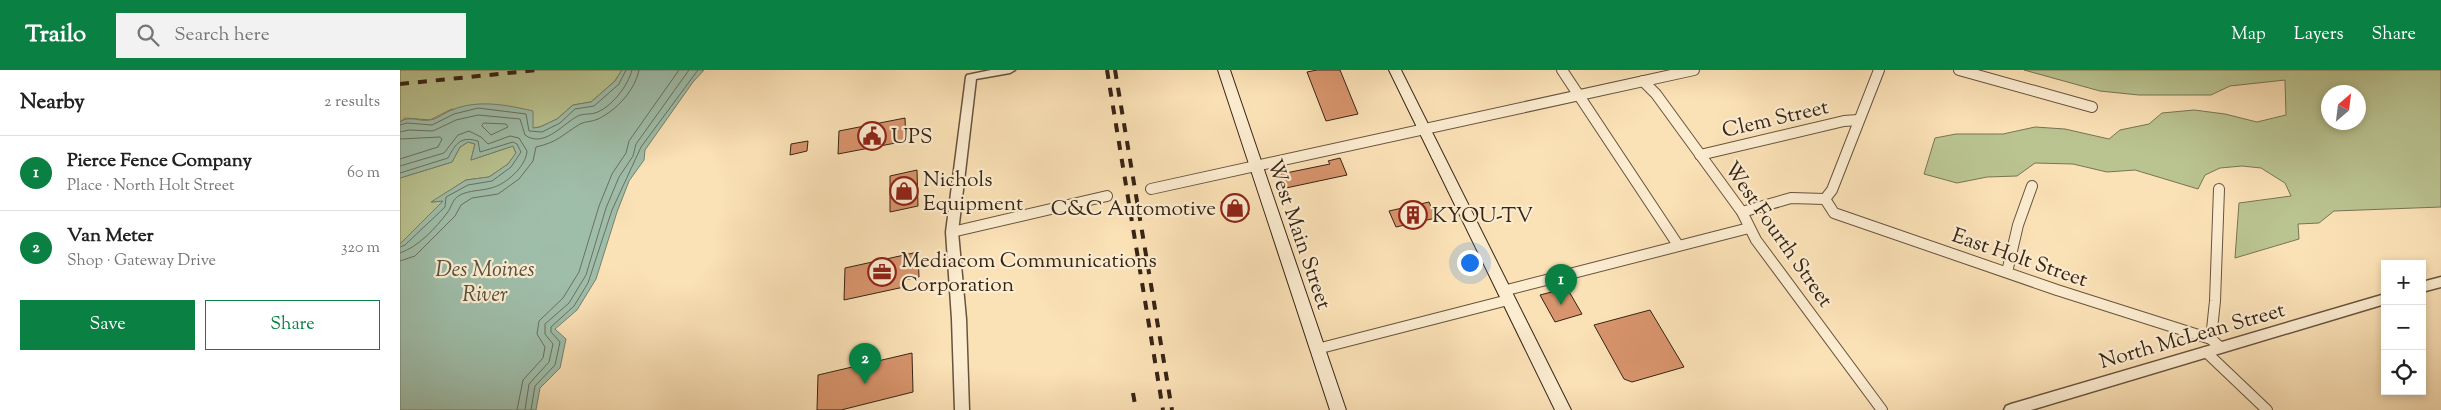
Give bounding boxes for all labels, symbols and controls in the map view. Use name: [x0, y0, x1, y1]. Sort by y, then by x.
search box: [116, 13, 466, 58]
text: Trailo: [25, 18, 86, 52]
icon: search: [134, 21, 162, 49]
text: Search here: [174, 22, 270, 49]
text: Map: [2231, 22, 2266, 48]
text: Layers: [2294, 22, 2344, 48]
text: Share: [2372, 22, 2416, 48]
north arrow: [2321, 85, 2366, 130]
text: Nearby: [20, 88, 85, 118]
text: 2 results: [324, 91, 380, 114]
street label: Clem Street: [1719, 93, 1832, 147]
public building icon: UPS: [857, 121, 887, 151]
place label: UPS: [891, 123, 932, 153]
text: Pierce Fence Company: [67, 148, 252, 175]
street label: West Main Street: [1258, 156, 1338, 314]
street label: West Fourth Street: [1716, 156, 1839, 314]
text: 1: [33, 162, 39, 185]
text: 60 m: [347, 162, 380, 185]
place label: Nichols Equipment: [923, 166, 1023, 220]
text: Place · North Holt Street: [67, 175, 235, 198]
shop icon: Nichols Equipment: [889, 176, 919, 206]
shop icon: C&C Automotive: [1220, 193, 1250, 223]
place label: C&C Automotive: [1051, 195, 1216, 225]
building icon: KYOU-TV: [1398, 200, 1428, 230]
place label: KYOU-TV: [1432, 202, 1533, 232]
street label: East Holt Street: [1947, 222, 2091, 296]
text: Van Meter: [67, 223, 154, 250]
text: 2: [32, 237, 40, 260]
text: 320 m: [341, 237, 380, 260]
place label: Mediacom Communications Corporation: [901, 247, 1157, 301]
text: Shop · Gateway Drive: [67, 250, 216, 273]
your location: [1457, 250, 1483, 276]
water label: Des Moines River: [435, 255, 535, 312]
office icon: Mediacom Communications Corporation: [867, 257, 897, 287]
map controls: [2381, 260, 2426, 395]
button: +: [2381, 260, 2426, 305]
pin: 1: [1545, 264, 1577, 305]
street label: North McLean Street: [2096, 296, 2289, 378]
button: Save: [20, 300, 195, 350]
button: Share: [205, 300, 380, 350]
button: −: [2381, 305, 2426, 350]
pin: 2: [849, 343, 881, 384]
button: locate: [2381, 350, 2426, 395]

